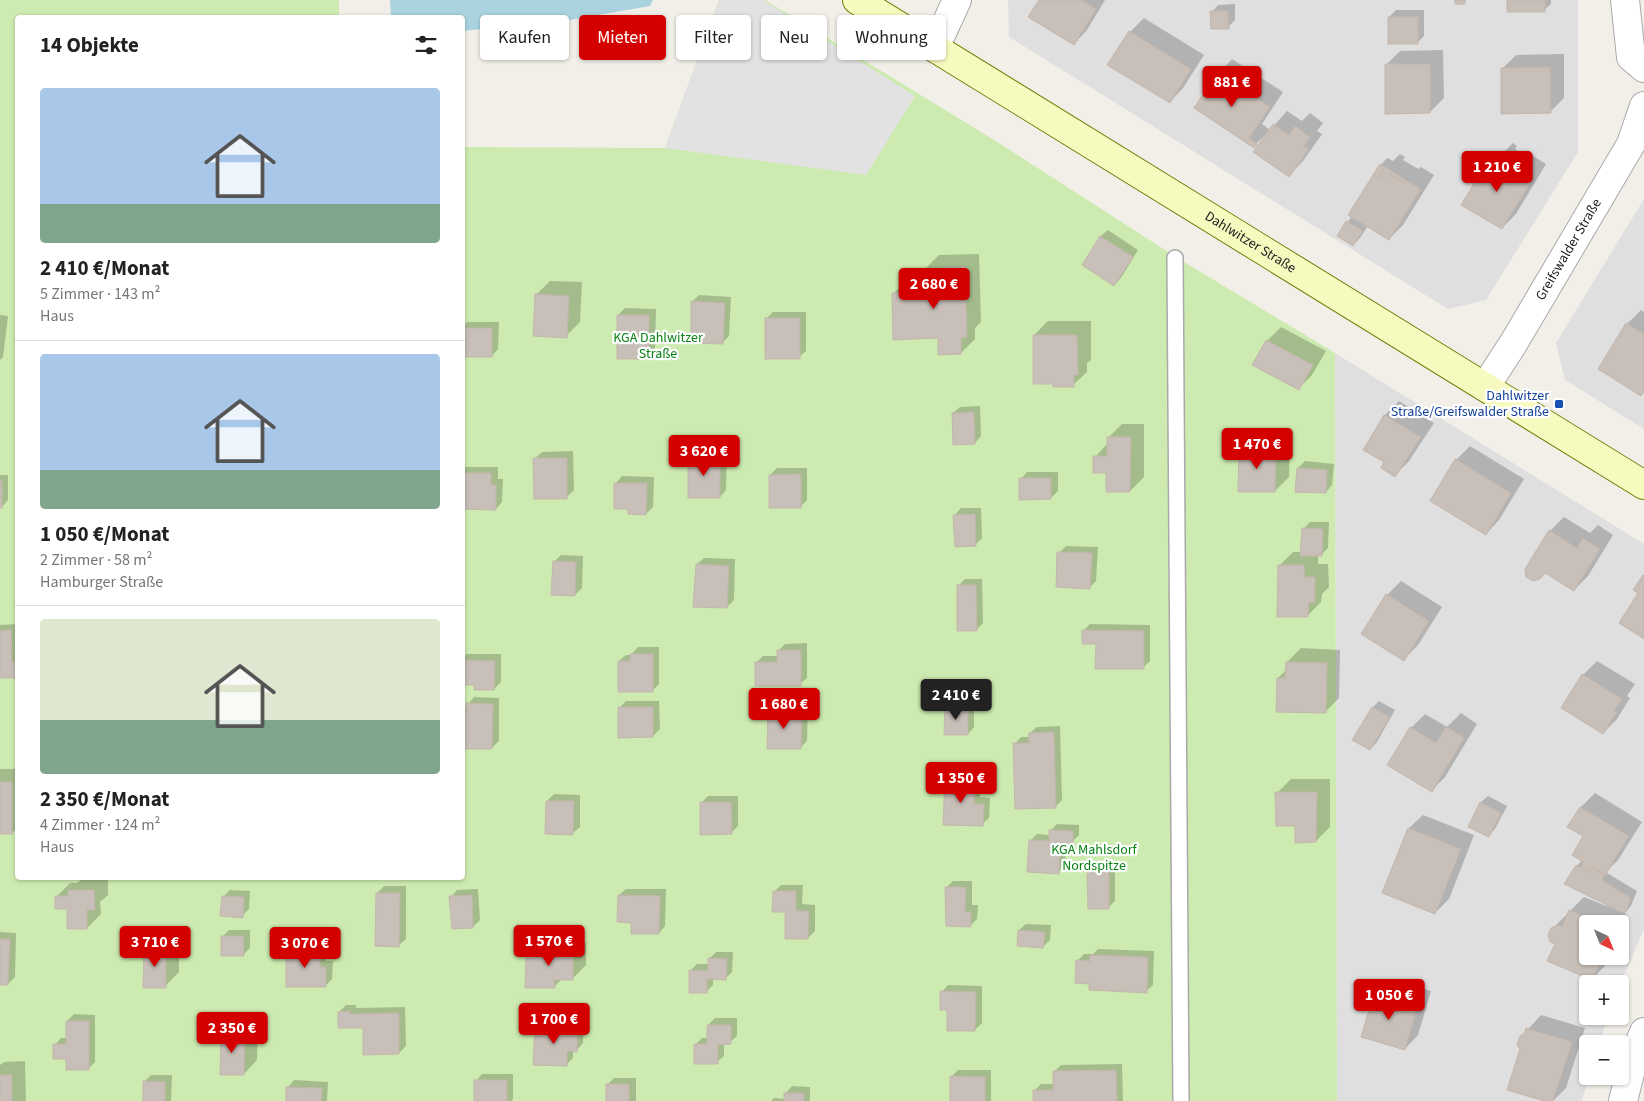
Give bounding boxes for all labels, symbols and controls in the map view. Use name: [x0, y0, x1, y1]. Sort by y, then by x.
chip: Kaufen: [480, 15, 569, 60]
chip: Mieten: [579, 15, 666, 60]
chip: Filter: [676, 15, 751, 60]
chip: Neu: [761, 15, 827, 60]
chip: Wohnung: [837, 15, 946, 60]
text: 14 Objekte: [40, 30, 139, 60]
icon: filters: [412, 31, 440, 59]
pin: 881 €: [1197, 66, 1267, 108]
text: 881 €: [1214, 71, 1251, 93]
icon: home: [195, 121, 285, 211]
pin: 1 210 €: [1451, 150, 1543, 193]
text: 1 210 €: [1473, 156, 1521, 178]
street label: Greifswalder Straße: [1531, 195, 1607, 304]
street label: Dahlwitzer Straße: [1201, 207, 1300, 278]
text: 2 410 €/Monat: [40, 253, 169, 283]
pin: 2 680 €: [888, 268, 980, 310]
text: 2 680 €: [910, 273, 958, 295]
text: 5 Zimmer · 143 m²: [40, 283, 160, 305]
text: Haus: [40, 305, 74, 327]
park label: KGA Dahlwitzer Straße: [613, 328, 703, 364]
icon: home: [195, 386, 285, 476]
place label: Dahlwitzer Straße/Greifswalder Straße: [1391, 386, 1549, 422]
marker: Dahlwitzer Straße/Greifswalder Straße: [1553, 398, 1565, 410]
pin: 1 470 €: [1211, 428, 1303, 470]
text: 1 470 €: [1233, 433, 1281, 455]
pin: 3 620 €: [658, 434, 750, 477]
text: 3 620 €: [680, 440, 728, 462]
text: 1 050 €/Monat: [40, 519, 169, 549]
text: 2 Zimmer · 58 m²: [40, 549, 152, 571]
text: Hamburger Straße: [40, 571, 163, 593]
icon: home: [195, 651, 285, 741]
pin: 2 410 €: [910, 678, 1002, 721]
text: 2 410 €: [932, 684, 980, 706]
pin: 1 680 €: [738, 688, 830, 730]
text: 1 680 €: [760, 693, 808, 715]
pin: 1 350 €: [915, 762, 1007, 804]
text: 1 350 €: [937, 767, 985, 789]
text: 2 350 €/Monat: [40, 784, 169, 814]
text: 4 Zimmer · 124 m²: [40, 814, 160, 836]
text: Haus: [40, 836, 74, 858]
park label: KGA Mahlsdorf Nordspitze: [1051, 840, 1138, 876]
north arrow: [1579, 915, 1629, 965]
map controls: [1579, 915, 1629, 1085]
pin: 1 570 €: [503, 924, 595, 967]
pin: 3 710 €: [109, 926, 201, 968]
pin: 3 070 €: [259, 926, 351, 969]
text: 1 570 €: [525, 930, 573, 952]
text: 3 710 €: [131, 931, 179, 953]
text: 3 070 €: [281, 932, 329, 954]
button: +: [1579, 975, 1629, 1025]
pin: 1 050 €: [1343, 978, 1435, 1021]
text: 1 050 €: [1365, 984, 1413, 1006]
pin: 1 700 €: [508, 1002, 600, 1045]
text: 1 700 €: [530, 1008, 578, 1030]
pin: 2 350 €: [186, 1012, 278, 1054]
text: 2 350 €: [208, 1017, 256, 1039]
button: −: [1579, 1035, 1629, 1085]

